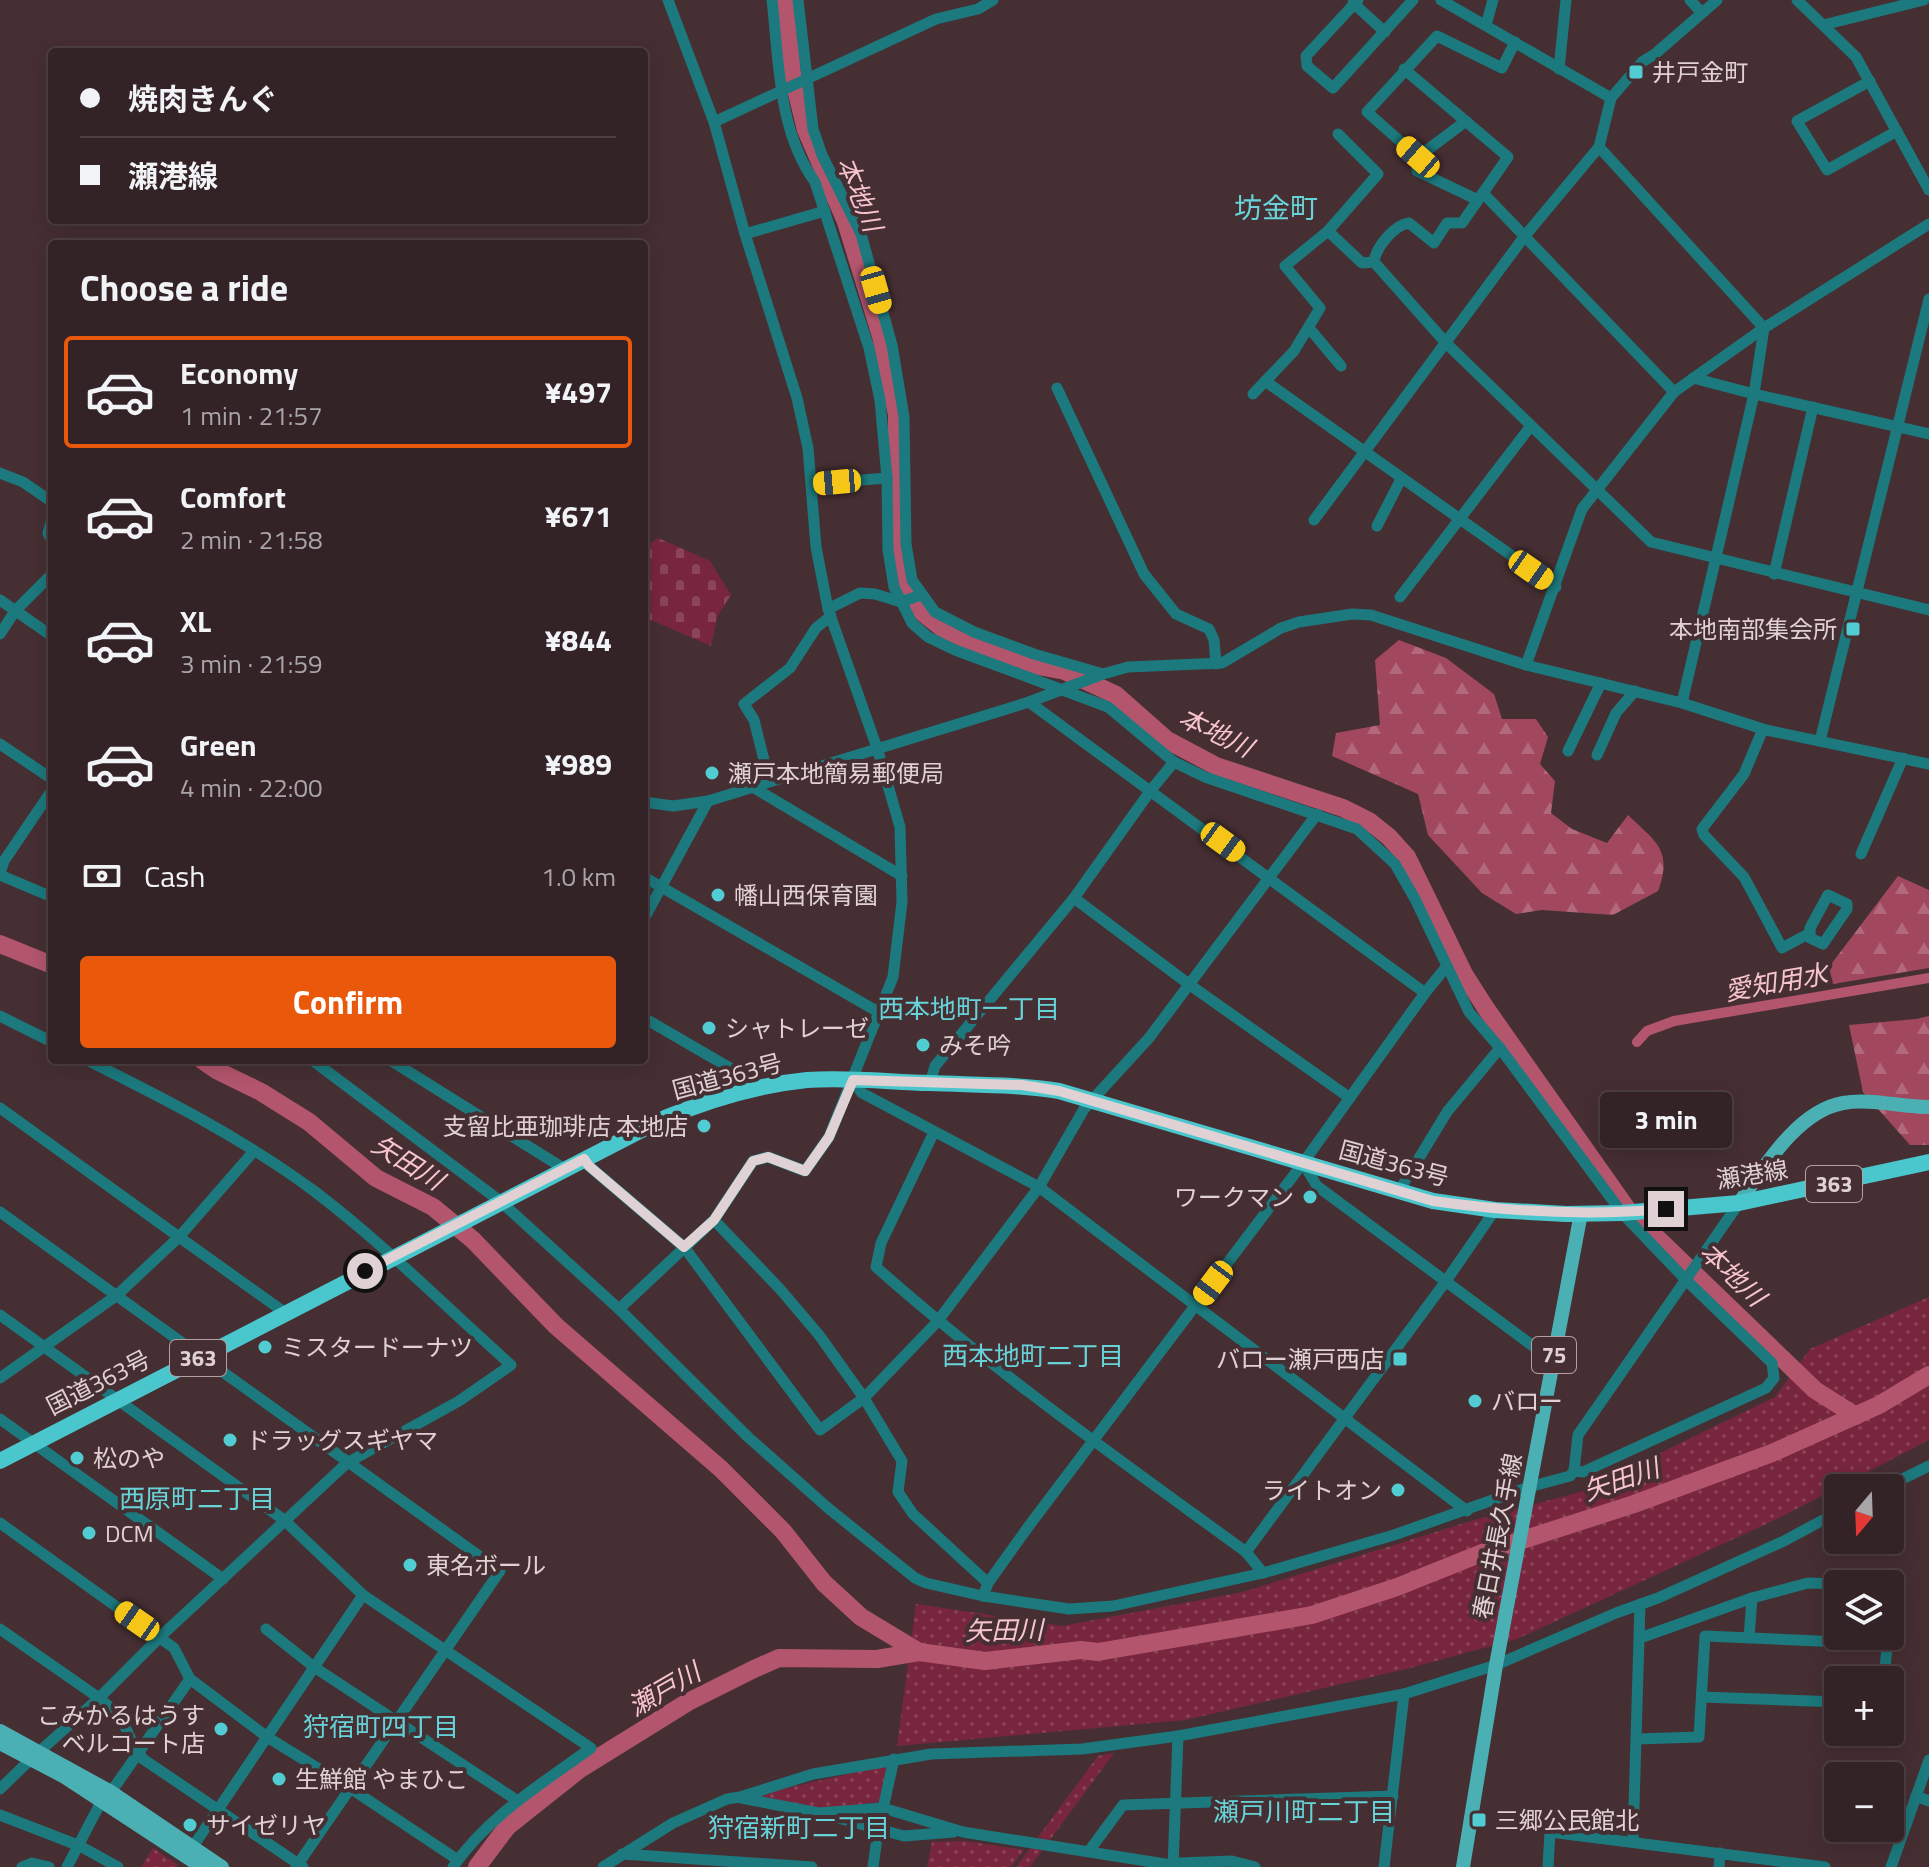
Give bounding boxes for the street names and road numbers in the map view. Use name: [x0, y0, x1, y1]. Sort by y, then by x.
street label: 国道363号: [668, 1044, 786, 1108]
street label: 国道363号: [1335, 1131, 1453, 1195]
street label: 瀬港線: [1714, 1151, 1790, 1197]
road number: 363: [1806, 1166, 1862, 1202]
road number: 75: [1532, 1337, 1576, 1373]
street label: 国道363号: [40, 1340, 156, 1424]
road number: 363: [170, 1340, 226, 1376]
street label: 春日井長久手線: [1463, 1450, 1531, 1622]

